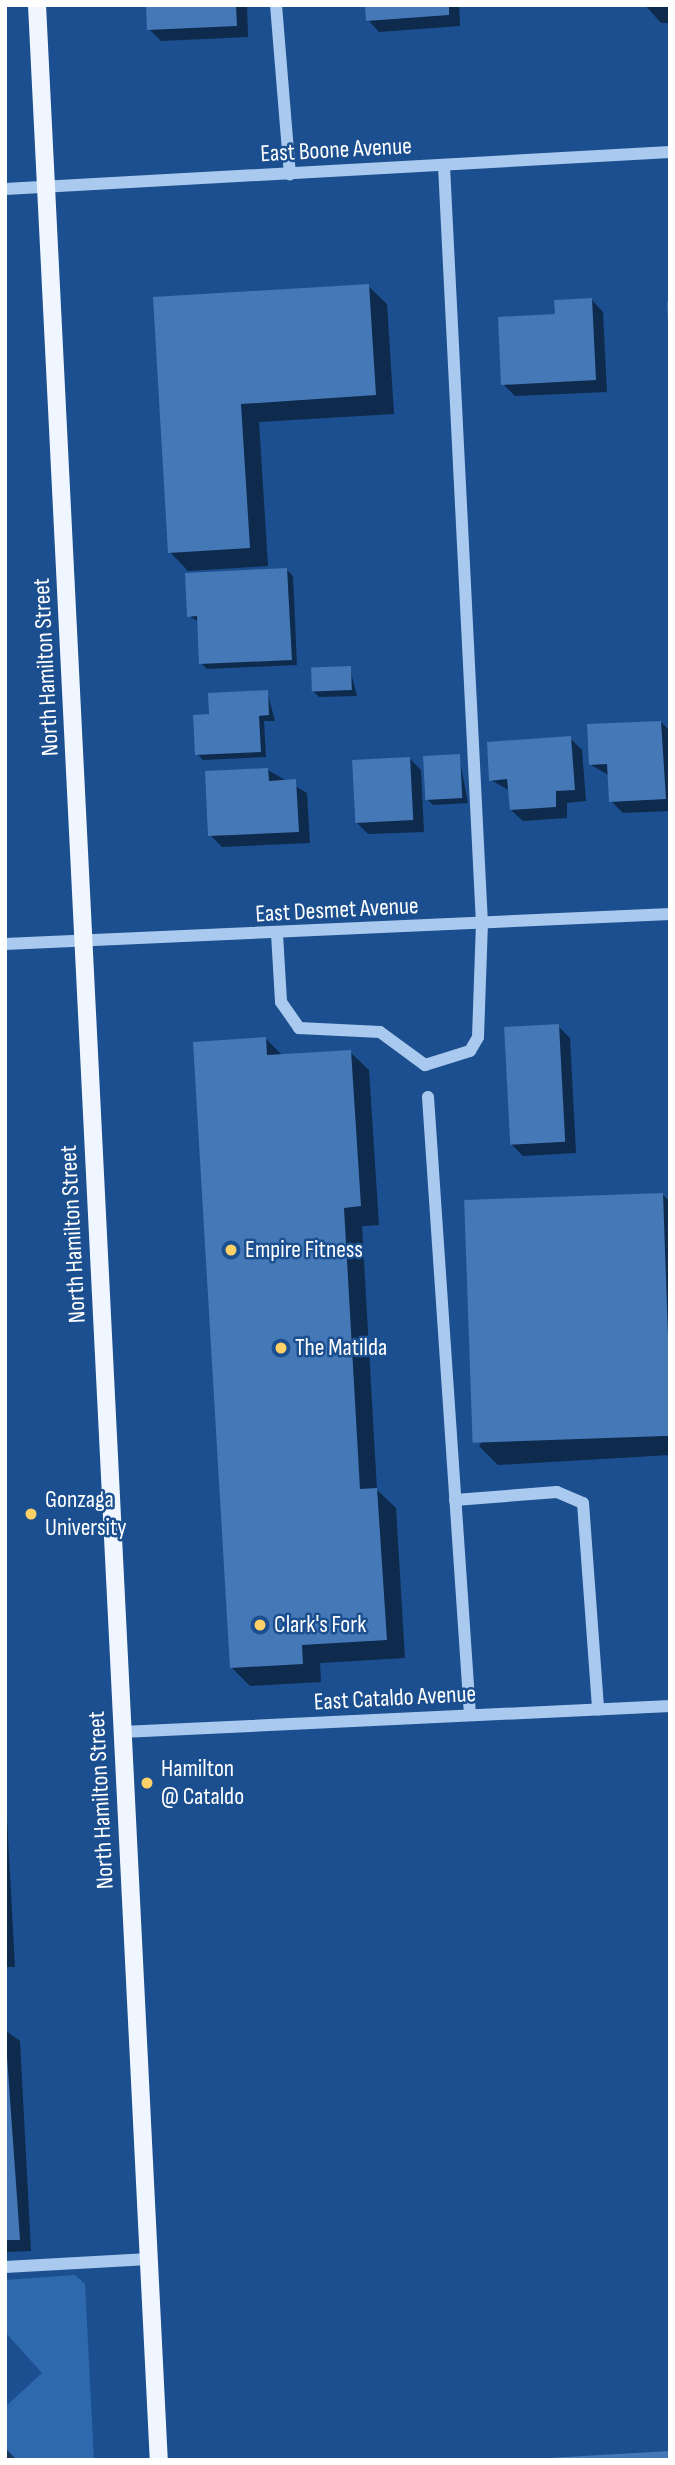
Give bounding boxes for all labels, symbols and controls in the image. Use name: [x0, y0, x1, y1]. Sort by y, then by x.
street label: East Boone Avenue: [260, 132, 412, 168]
street label: North Hamilton Street: [27, 577, 65, 757]
street label: East Desmet Avenue: [255, 891, 419, 929]
street label: North Hamilton Street: [54, 1144, 92, 1324]
place label: Empire Fitness: [245, 1236, 363, 1264]
marker: Empire Fitness: [223, 1242, 239, 1258]
place label: The Matilda: [295, 1334, 387, 1362]
marker: The Matilda: [273, 1340, 289, 1356]
place label: Gonzaga University: [45, 1486, 127, 1542]
marker: Gonzaga University: [23, 1506, 39, 1522]
place label: Clark's Fork: [274, 1611, 366, 1639]
marker: Clark's Fork: [252, 1617, 268, 1633]
street label: East Cataldo Avenue: [313, 1679, 477, 1717]
street label: North Hamilton Street: [82, 1710, 120, 1890]
place label: Hamilton @ Cataldo: [161, 1755, 244, 1811]
marker: Hamilton @ Cataldo: [139, 1775, 155, 1791]

